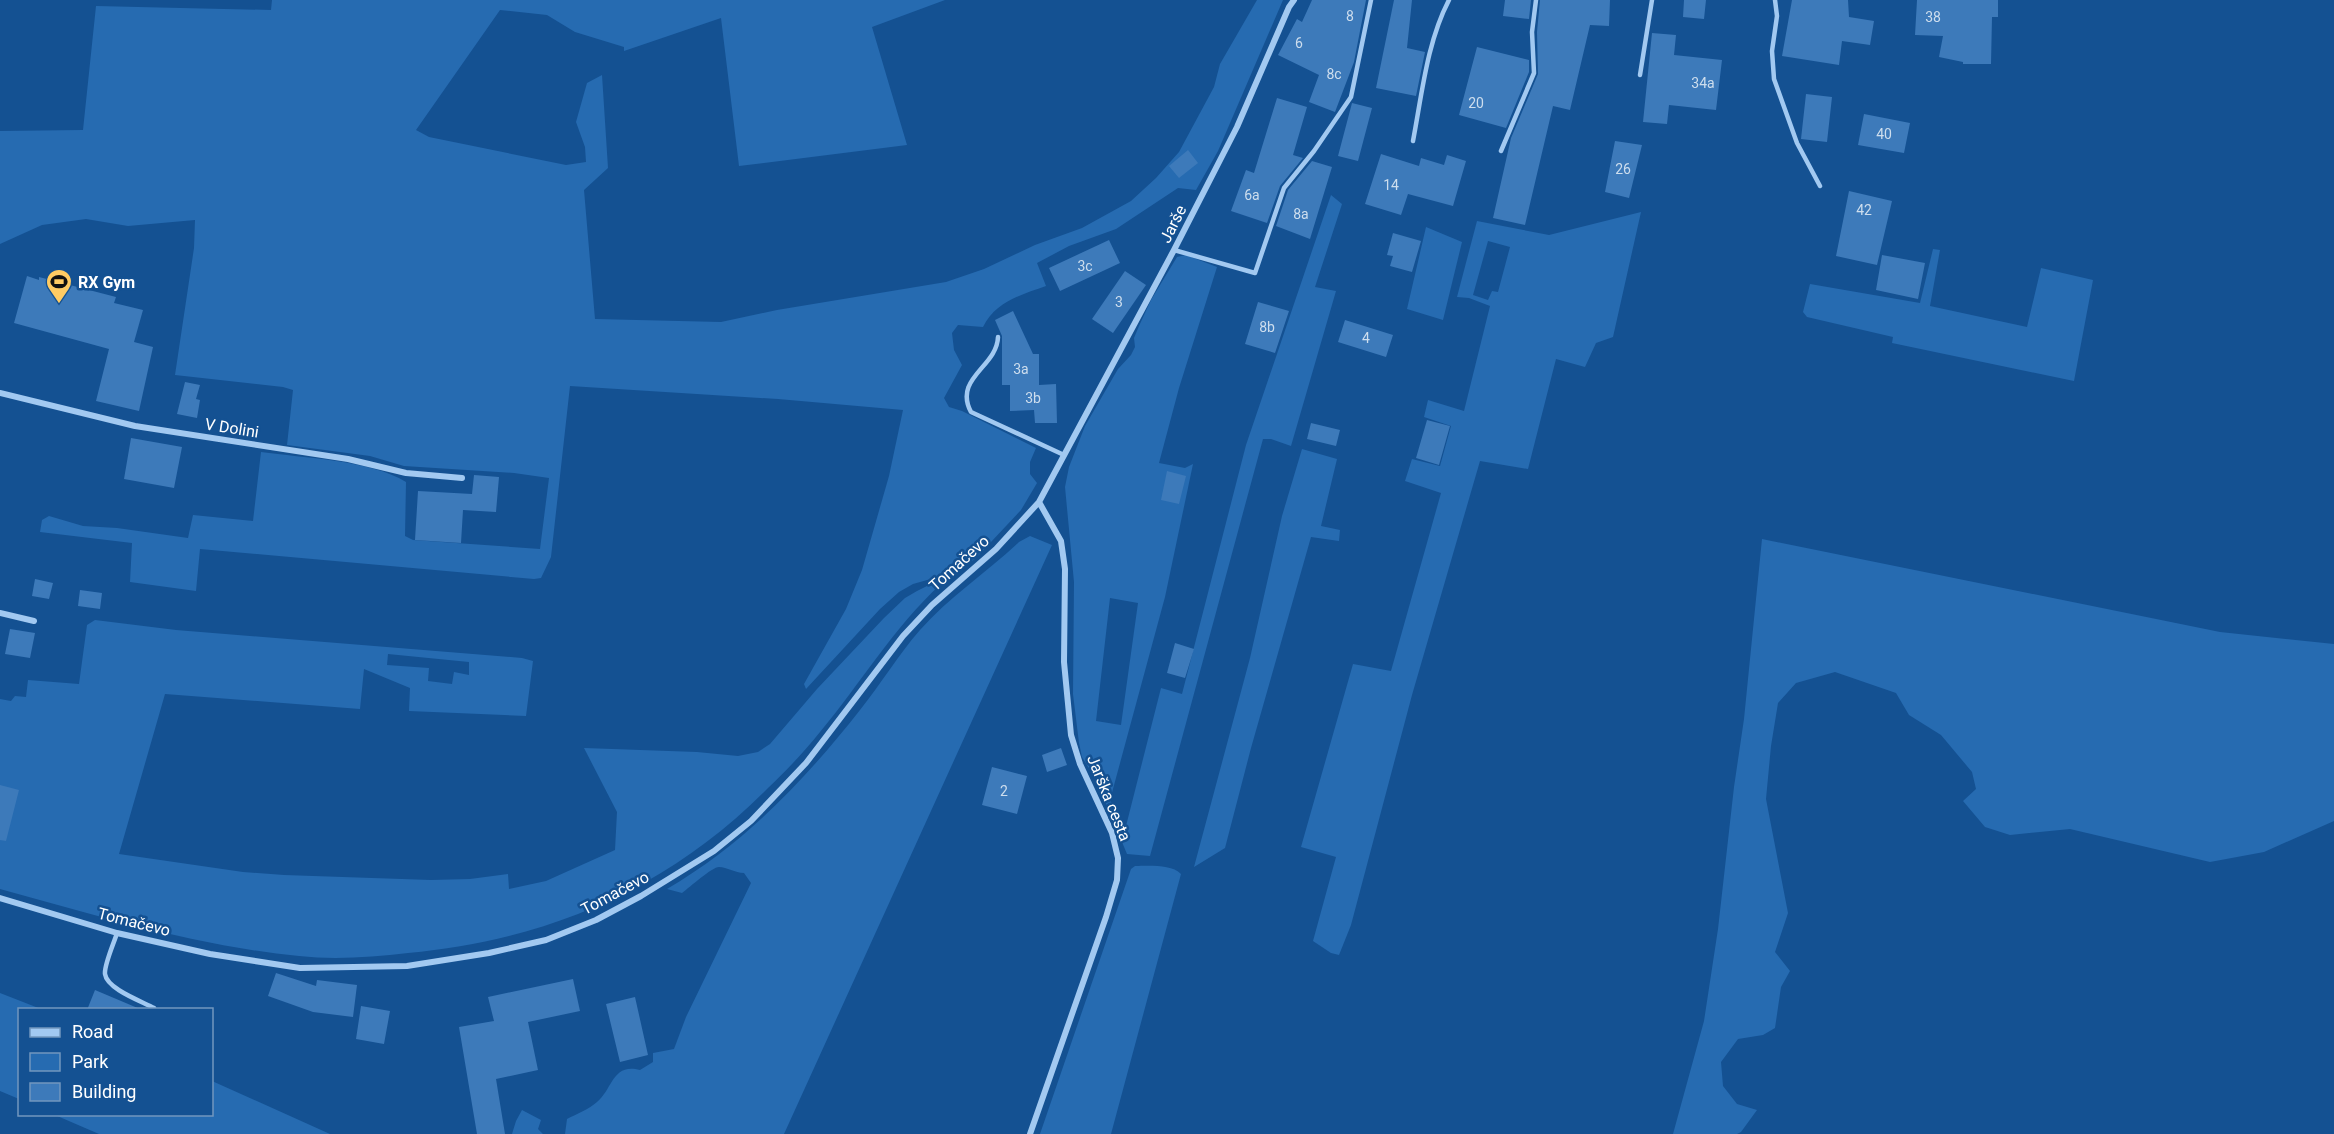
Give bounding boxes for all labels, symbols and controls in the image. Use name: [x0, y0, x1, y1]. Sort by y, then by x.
house number: 8: [1346, 8, 1354, 24]
house number: 38: [1925, 9, 1941, 25]
house number: 6: [1295, 35, 1303, 51]
house number: 8c: [1326, 66, 1342, 82]
house number: 34a: [1691, 75, 1715, 91]
house number: 20: [1468, 95, 1484, 111]
house number: 40: [1876, 126, 1892, 142]
house number: 26: [1615, 161, 1631, 177]
house number: 14: [1383, 177, 1399, 193]
house number: 6a: [1244, 187, 1260, 203]
street label: Jarše: [1156, 202, 1190, 246]
house number: 42: [1856, 202, 1872, 218]
house number: 8a: [1293, 206, 1309, 222]
house number: 3c: [1077, 258, 1093, 274]
sports icon: RX Gym: [44, 267, 74, 305]
place label: RX Gym: [78, 273, 135, 292]
house number: 3: [1115, 294, 1123, 310]
house number: 8b: [1259, 319, 1275, 335]
house number: 4: [1362, 330, 1370, 346]
house number: 3a: [1013, 361, 1029, 377]
house number: 3b: [1025, 390, 1041, 406]
street label: V Dolini: [204, 414, 260, 442]
street label: Tomačevo: [925, 531, 993, 595]
street label: Jarška cesta: [1083, 752, 1135, 844]
house number: 2: [1000, 783, 1008, 799]
street label: Tomačevo: [578, 867, 652, 919]
street label: Tomačevo: [96, 904, 172, 940]
legend: [18, 1008, 213, 1116]
text: Road: [72, 1021, 113, 1042]
text: Park: [72, 1051, 109, 1072]
text: Building: [72, 1081, 136, 1102]

